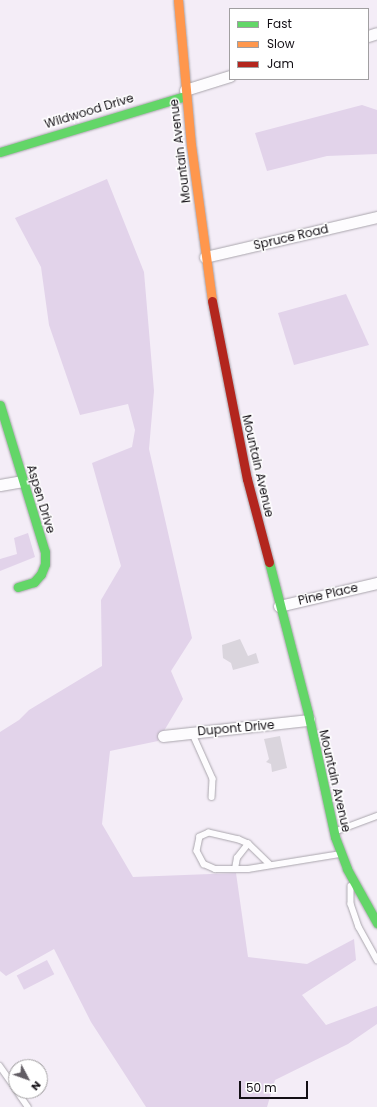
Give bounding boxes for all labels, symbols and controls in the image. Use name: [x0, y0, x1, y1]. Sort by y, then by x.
legend: [229, 8, 369, 80]
text: Fast: [267, 15, 292, 32]
text: Slow: [267, 35, 295, 52]
text: Jam: [267, 55, 294, 72]
street label: Wildwood Drive: [43, 91, 135, 131]
street label: Mountain Avenue: [166, 98, 194, 204]
street label: Spruce Road: [252, 221, 330, 253]
street label: Mountain Avenue: [239, 413, 277, 519]
street label: Aspen Drive: [24, 463, 58, 535]
street label: Pine Place: [297, 580, 359, 608]
street label: Dupont Drive: [197, 717, 275, 739]
street label: Mountain Avenue: [316, 728, 354, 834]
north arrow: [8, 1059, 48, 1099]
scale bar: [241, 1073, 310, 1099]
text: N: [28, 1078, 45, 1095]
text: 50 m: [246, 1079, 277, 1096]

